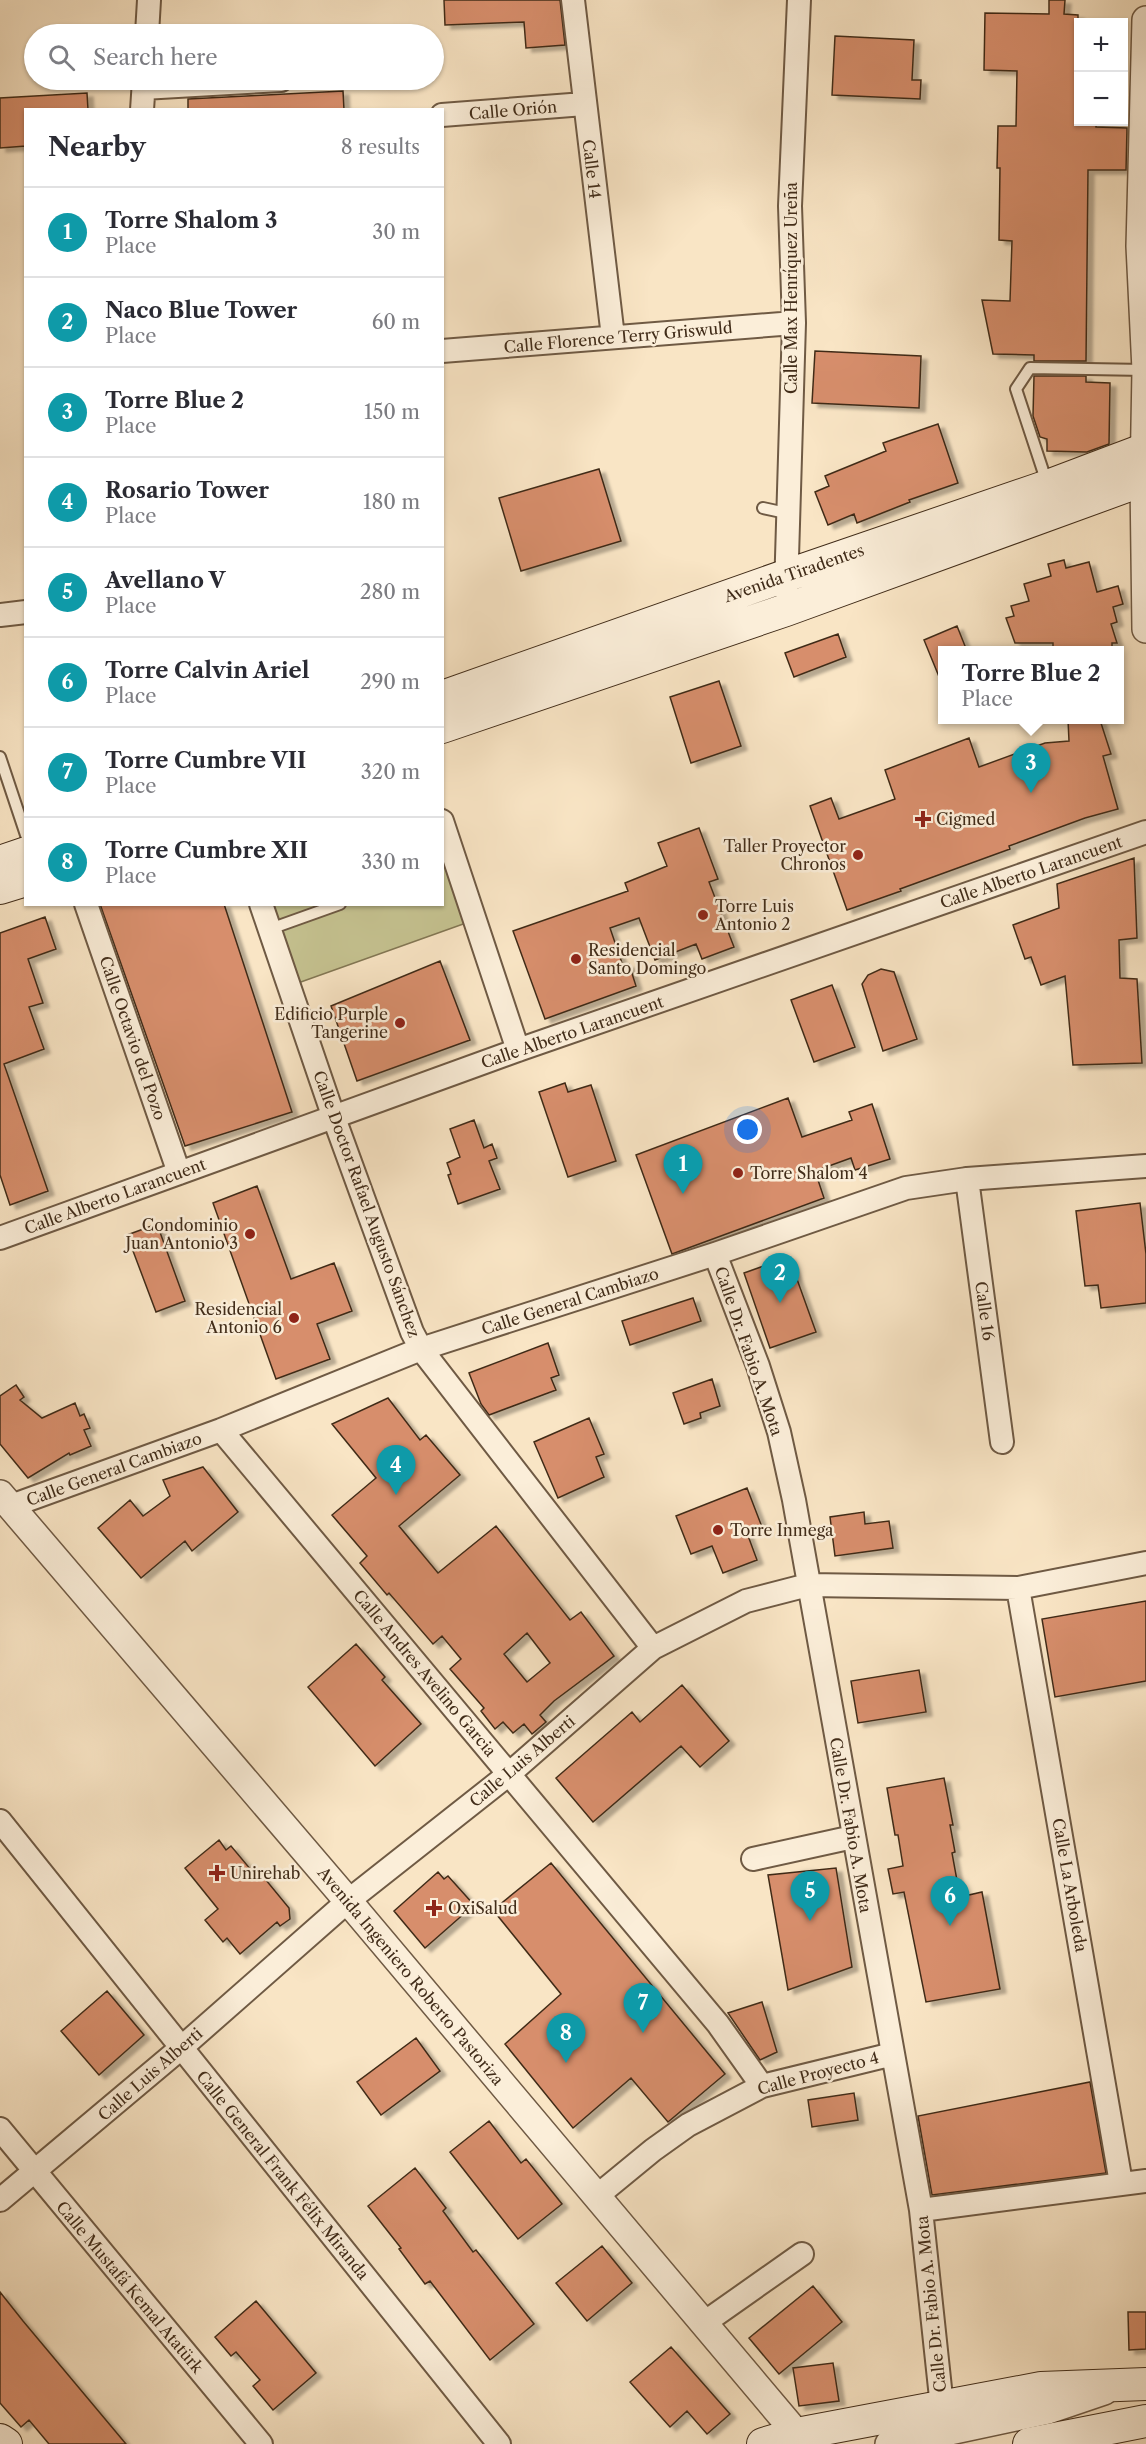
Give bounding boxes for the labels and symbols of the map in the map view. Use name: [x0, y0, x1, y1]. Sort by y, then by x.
street label: Calle Orión: [468, 96, 558, 124]
street label: Calle 14: [578, 138, 606, 200]
street label: Calle Max Henríquez Ureña: [781, 181, 801, 394]
street label: Calle Florence Terry Griswuld: [503, 317, 734, 357]
street label: Avenida Tiradentes: [720, 540, 867, 607]
pin: 3: [1012, 744, 1050, 793]
place label: Cigmed: [936, 809, 996, 829]
marker: Cigmed: [914, 810, 932, 828]
street label: Calle Alberto Larancuent: [937, 831, 1125, 913]
place label: Taller Proyector Chronos: [723, 836, 846, 874]
marker: Taller Proyector Chronos: [851, 848, 865, 862]
place label: Torre Luis Antonio 2: [714, 896, 794, 934]
marker: Torre Luis Antonio 2: [696, 908, 710, 922]
place label: Residencial Santo Domingo: [588, 940, 707, 978]
marker: Residencial Santo Domingo: [569, 952, 583, 966]
street label: Calle Octavio del Pozo: [96, 953, 171, 1123]
street label: Calle Alberto Larancuent: [478, 991, 666, 1073]
place label: Edificio Purple Tangerine: [274, 1004, 388, 1042]
marker: Edificio Purple Tangerine: [393, 1016, 407, 1030]
street label: Calle Doctor Rafael Augusto Sánchez: [309, 1068, 425, 1340]
your location: [733, 1115, 762, 1144]
pin: 1: [664, 1144, 702, 1194]
street label: Calle Alberto Larancuent: [22, 1154, 209, 1238]
place label: Torre Shalom 4: [750, 1163, 868, 1183]
marker: Torre Shalom 4: [731, 1166, 745, 1180]
place label: Condominio Juan Antonio 3: [122, 1215, 238, 1253]
marker: Condominio Juan Antonio 3: [243, 1227, 257, 1241]
pin: 2: [760, 1254, 800, 1303]
street label: Calle General Cambiazo: [479, 1263, 661, 1339]
street label: Calle Dr. Fabio A. Mota: [711, 1264, 788, 1439]
street label: Calle 16: [971, 1280, 999, 1342]
place label: Residencial Antonio 6: [194, 1299, 282, 1337]
marker: Residencial Antonio 6: [287, 1311, 301, 1325]
street label: Calle General Cambiazo: [24, 1428, 205, 1510]
pin: 4: [376, 1446, 416, 1495]
place label: Torre Inmega: [730, 1520, 834, 1540]
marker: Torre Inmega: [711, 1523, 725, 1537]
street label: Calle Andres Avelino Garcia: [349, 1585, 501, 1761]
street label: Calle Luis Alberti: [465, 1711, 579, 1811]
street label: Calle Dr. Fabio A. Mota: [826, 1736, 876, 1915]
street label: Calle La Arboleda: [1048, 1816, 1092, 1954]
street label: Avenida Ingeniero Roberto Pastoriza: [313, 1862, 509, 2090]
place label: Unirehab: [230, 1863, 300, 1883]
marker: Unirehab: [208, 1864, 226, 1882]
pin: 5: [790, 1872, 830, 1921]
pin: 6: [930, 1876, 970, 1926]
place label: OxiSalud: [448, 1898, 518, 1918]
marker: OxiSalud: [425, 1899, 443, 1917]
pin: 7: [624, 1984, 662, 2033]
pin: 8: [546, 2014, 586, 2063]
street label: Calle Luis Alberti: [94, 2023, 206, 2125]
street label: Calle Proyecto 4: [755, 2047, 881, 2099]
street label: Calle General Frank Félix Miranda: [192, 2066, 374, 2284]
street label: Calle Mustafá Kemal Atatürk: [52, 2197, 208, 2378]
street label: Calle Dr. Fabio A. Mota: [912, 2214, 950, 2393]

